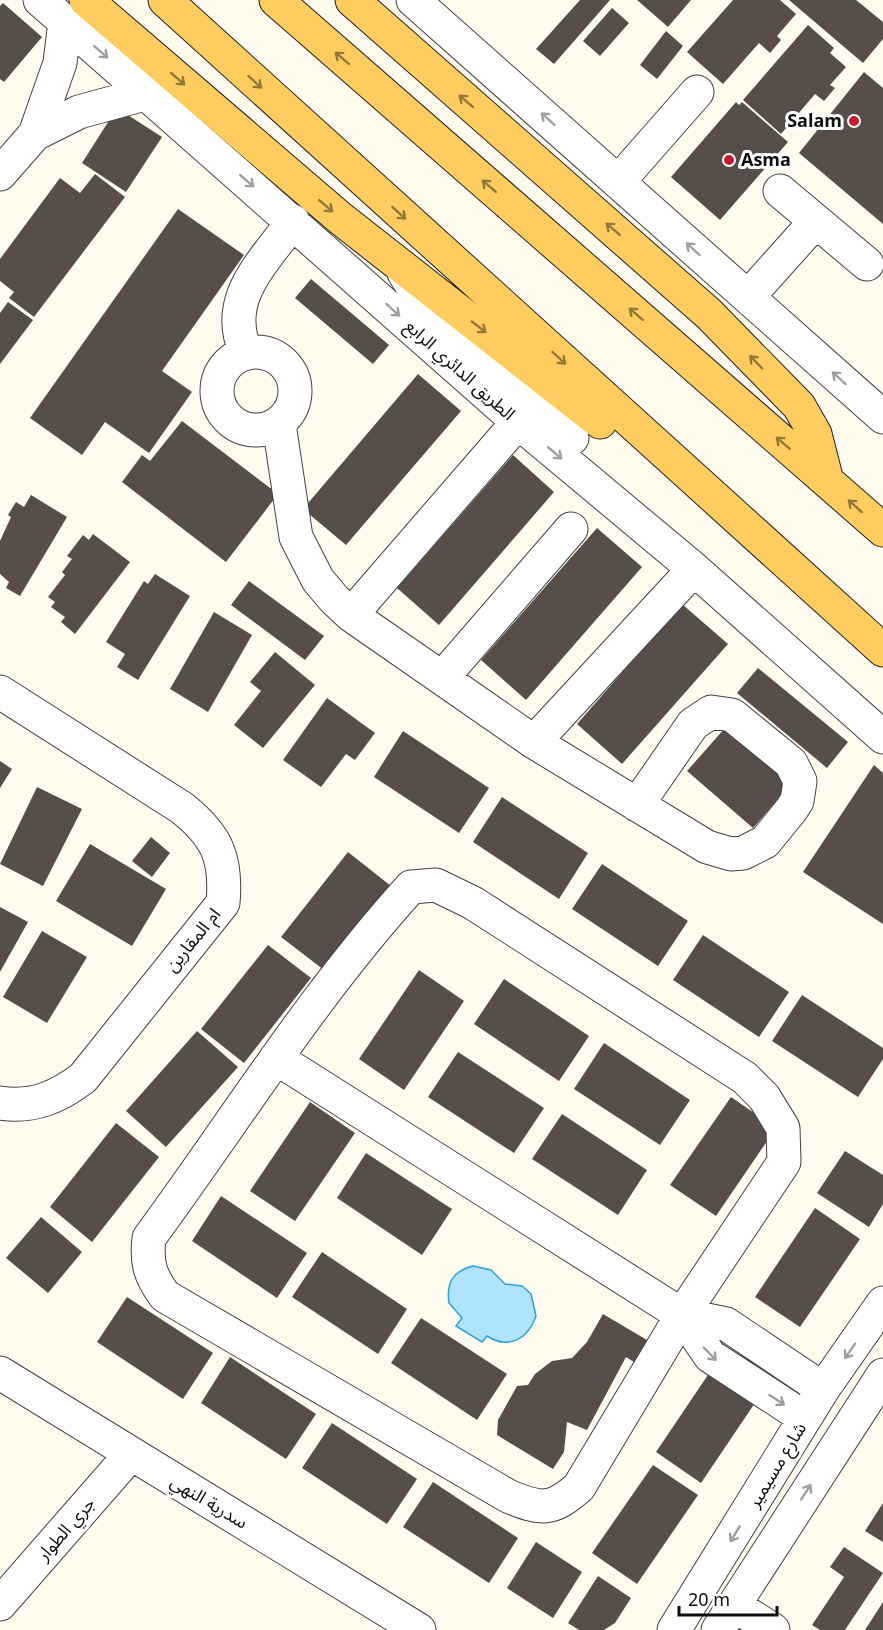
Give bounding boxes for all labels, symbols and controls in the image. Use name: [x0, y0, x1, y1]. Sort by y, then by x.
one-way arrow: [93, 45, 108, 59]
one-way arrow: [335, 51, 350, 65]
one-way arrow: [170, 72, 185, 86]
one-way arrow: [247, 75, 262, 89]
one-way arrow: [458, 94, 474, 107]
place label: Salam: [787, 102, 842, 140]
one-way arrow: [541, 112, 556, 126]
marker: Salam: [847, 114, 861, 128]
place label: Asma: [741, 141, 791, 179]
marker: Asma: [722, 153, 736, 167]
one-way arrow: [239, 174, 254, 188]
one-way arrow: [482, 179, 497, 193]
one-way arrow: [318, 199, 333, 213]
one-way arrow: [392, 206, 407, 220]
one-way arrow: [606, 222, 621, 236]
one-way arrow: [686, 242, 701, 256]
one-way arrow: [385, 303, 400, 317]
one-way arrow: [629, 307, 644, 321]
street label: الطريق الدائري الرابع: [395, 309, 525, 431]
one-way arrow: [471, 321, 487, 334]
one-way arrow: [551, 351, 566, 365]
one-way arrow: [748, 354, 763, 369]
one-way arrow: [832, 371, 847, 385]
one-way arrow: [775, 436, 791, 449]
one-way arrow: [547, 446, 562, 460]
one-way arrow: [848, 499, 863, 513]
street label: ام المقارين: [154, 899, 232, 981]
one-way arrow: [844, 1342, 856, 1359]
one-way arrow: [703, 1346, 718, 1361]
one-way arrow: [769, 1394, 785, 1406]
street label: شارع مسيمير: [736, 1414, 818, 1517]
street label: سدرية النهي: [162, 1464, 256, 1540]
one-way arrow: [800, 1484, 812, 1501]
street label: جري الطوار: [26, 1487, 106, 1571]
one-way arrow: [728, 1525, 740, 1542]
scale bar: [679, 1579, 776, 1617]
text: 20 m: [688, 1581, 730, 1619]

